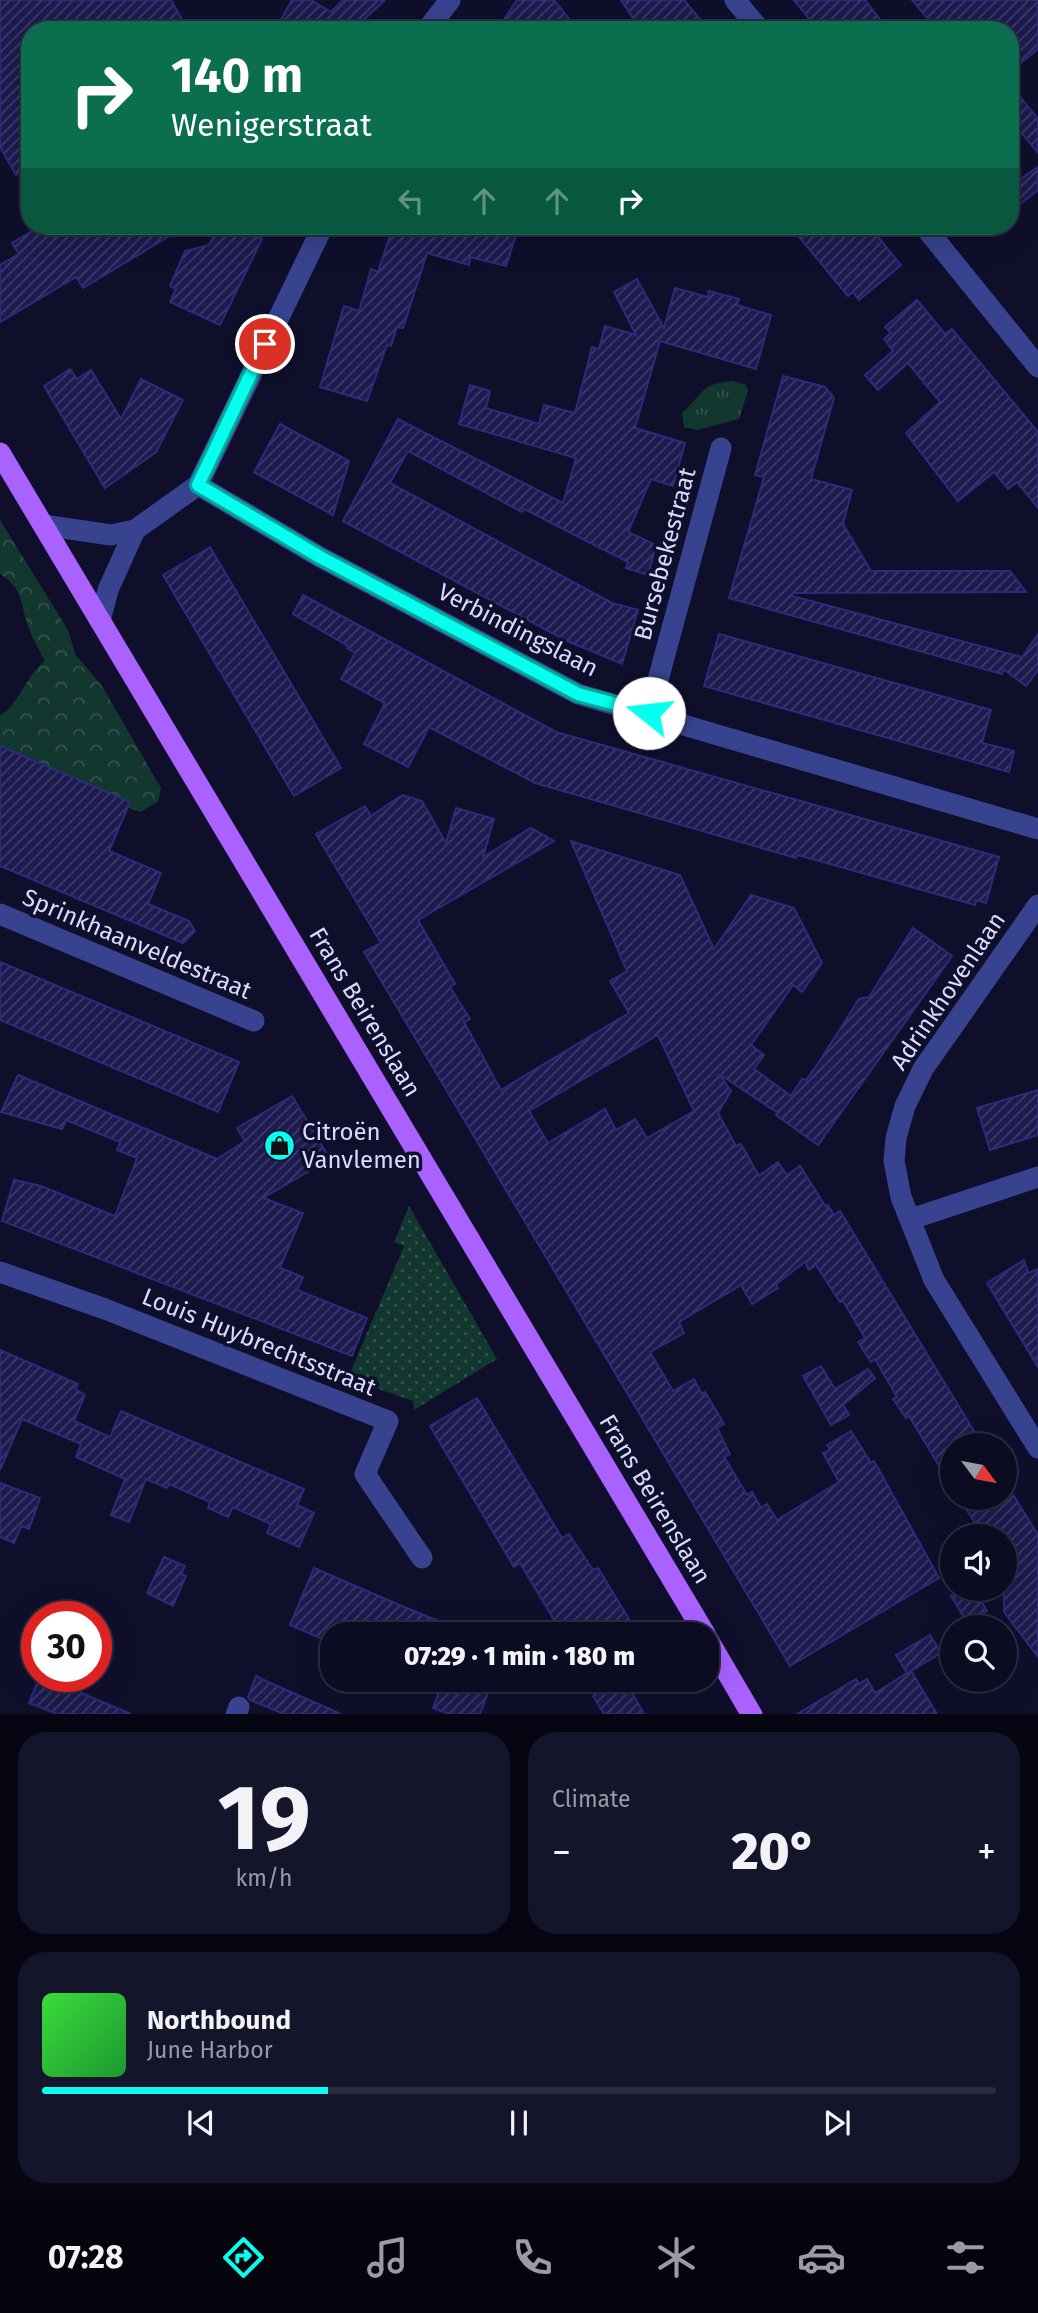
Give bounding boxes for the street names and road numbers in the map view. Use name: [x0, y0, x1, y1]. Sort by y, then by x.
street label: Bursebekestraat: [629, 464, 702, 643]
street label: Verbindingslaan: [433, 578, 603, 682]
street label: Sprinkhaanveldestraat: [18, 883, 256, 1005]
street label: Adrinkhovenlaan: [885, 907, 1011, 1075]
street label: Frans Beirenslaan: [303, 922, 427, 1102]
street label: Louis Huybrechtsstraat: [138, 1282, 380, 1402]
street label: Frans Beirenslaan: [593, 1409, 717, 1589]

